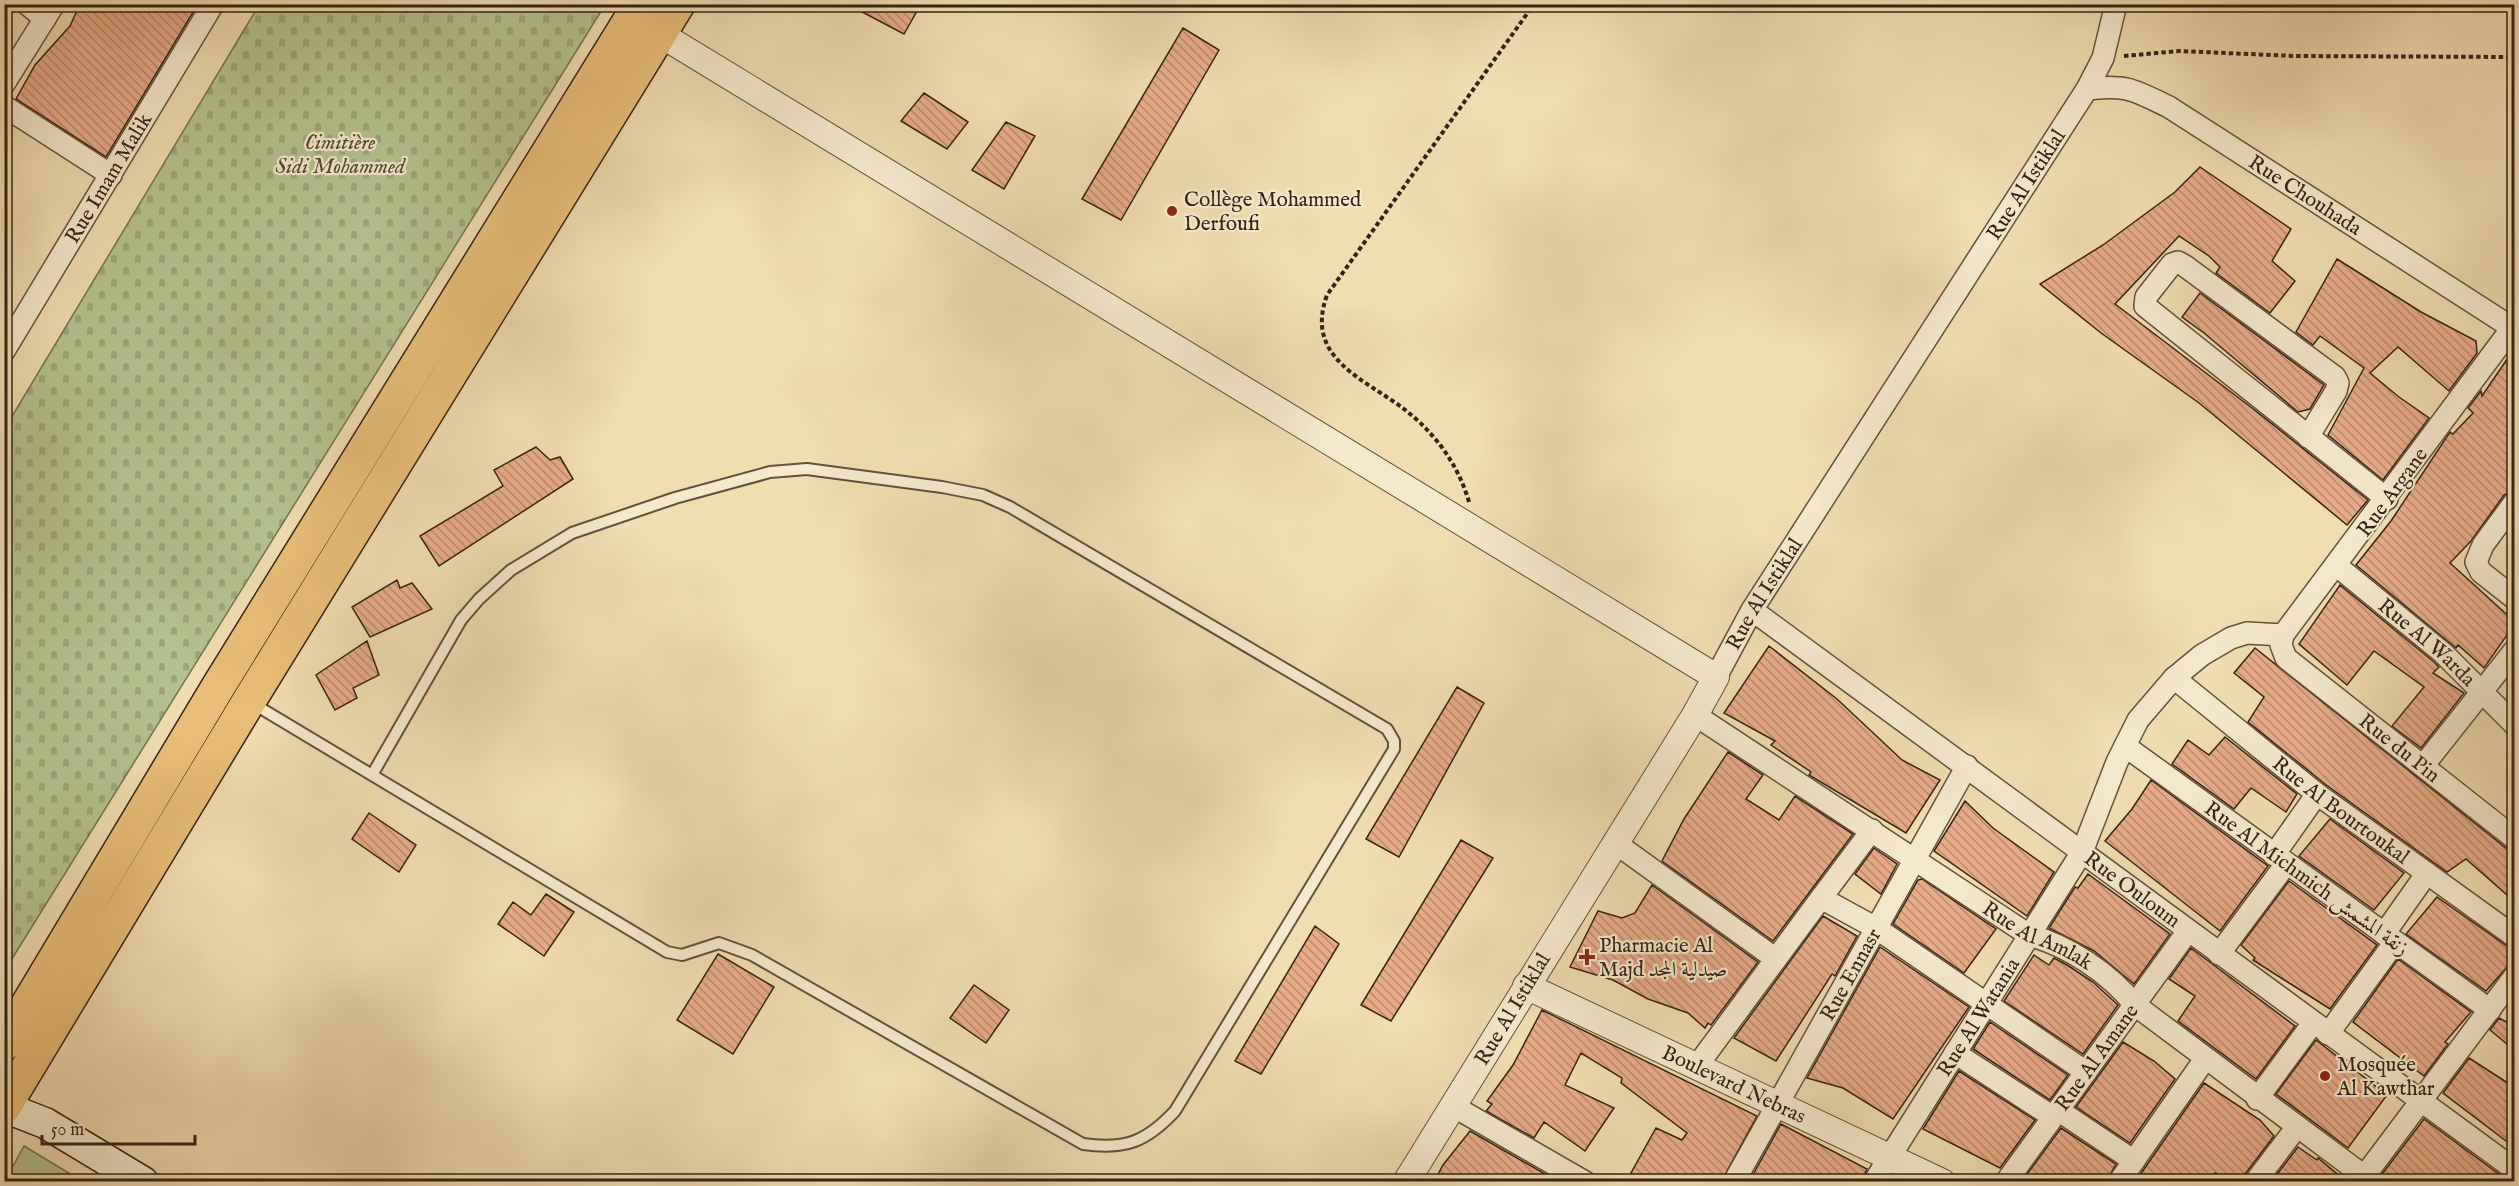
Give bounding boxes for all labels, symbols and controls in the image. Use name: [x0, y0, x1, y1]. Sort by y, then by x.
street label: Rue Imam Malik: [60, 108, 160, 249]
street label: Rue Al Istiklal: [1981, 124, 2073, 246]
park label: Cimitière Sidi Mohammed: [275, 130, 407, 181]
street label: Rue Chouhada: [2243, 149, 2367, 243]
place label: Collège Mohammed Derfoufi: [1184, 187, 1362, 238]
marker: Collège Mohammed Derfoufi: [1165, 204, 1179, 218]
street label: Rue Argane: [2352, 443, 2435, 543]
street label: Rue Al Istiklal: [1721, 533, 1810, 655]
street label: Rue Al Warda: [2372, 593, 2482, 694]
street label: Rue du Pin: [2352, 708, 2445, 789]
street label: Rue Al Bourtoukal: [2266, 751, 2414, 871]
street label: Rue Al Michmich زنقة المشمش: [2198, 796, 2414, 963]
street label: Rue Ouloum: [2078, 846, 2185, 935]
street label: Rue Al Amlak: [1976, 896, 2098, 978]
street label: Rue Ennasr: [1815, 924, 1888, 1026]
place label: Pharmacie Al Majd صيدلية المجد: [1599, 933, 1727, 984]
street label: Rue Al Istiklal: [1469, 948, 1558, 1071]
marker: Pharmacie Al Majd صيدلية المجد: [1580, 950, 1594, 964]
street label: Rue Al Watania: [1932, 953, 2027, 1082]
street label: Rue Al Amane: [2050, 999, 2146, 1117]
street label: Boulevard Nebras: [1657, 1040, 1810, 1131]
place label: Mosquée Al Kawthar: [2336, 1052, 2435, 1103]
marker: Mosquée Al Kawthar: [2318, 1069, 2332, 1083]
scale bar: [42, 1108, 195, 1146]
text: 50 m: [51, 1119, 84, 1142]

